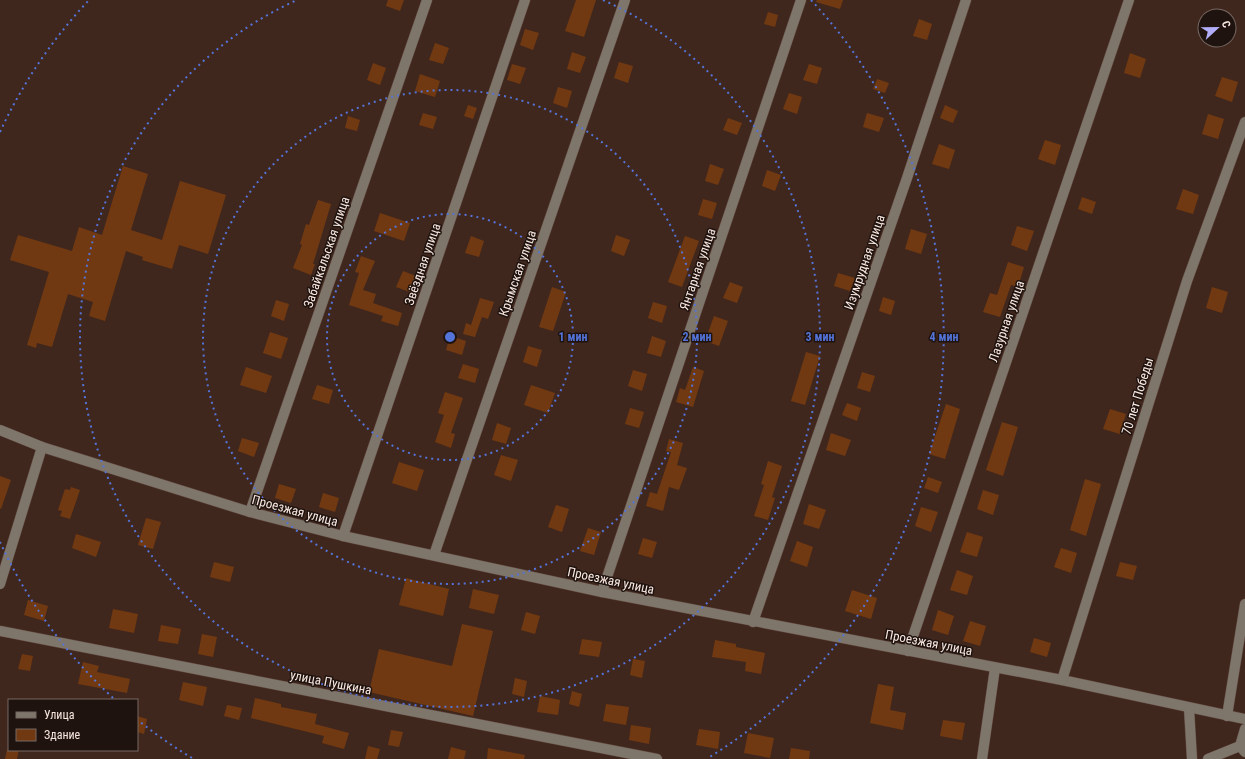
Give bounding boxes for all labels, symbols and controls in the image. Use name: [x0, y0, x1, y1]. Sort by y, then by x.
north arrow: [1197, 8, 1237, 48]
text: С: [1219, 19, 1233, 30]
street label: Забайкальская улица: [300, 195, 353, 310]
street label: Изумрудная улица: [841, 213, 888, 312]
street label: Звёздная улица: [401, 221, 444, 307]
street label: Янтарная улица: [676, 226, 718, 312]
street label: Крымская улица: [496, 228, 539, 318]
street label: Лазурная улица: [985, 278, 1027, 364]
centre of rings: [443, 330, 457, 344]
text: 1 мин: [559, 330, 587, 344]
text: 2 мин: [683, 330, 711, 344]
text: 3 мин: [806, 330, 834, 344]
text: 4 мин: [930, 330, 958, 344]
street label: 70 лет Победы: [1119, 356, 1156, 436]
street label: Проезжая улица: [250, 492, 340, 529]
street label: Проезжая улица: [566, 564, 656, 597]
street label: Проезжая улица: [884, 627, 974, 658]
street label: улица Пушкина: [289, 667, 373, 698]
legend: [8, 699, 138, 751]
text: Улица: [44, 708, 75, 722]
text: Здание: [44, 728, 81, 742]

